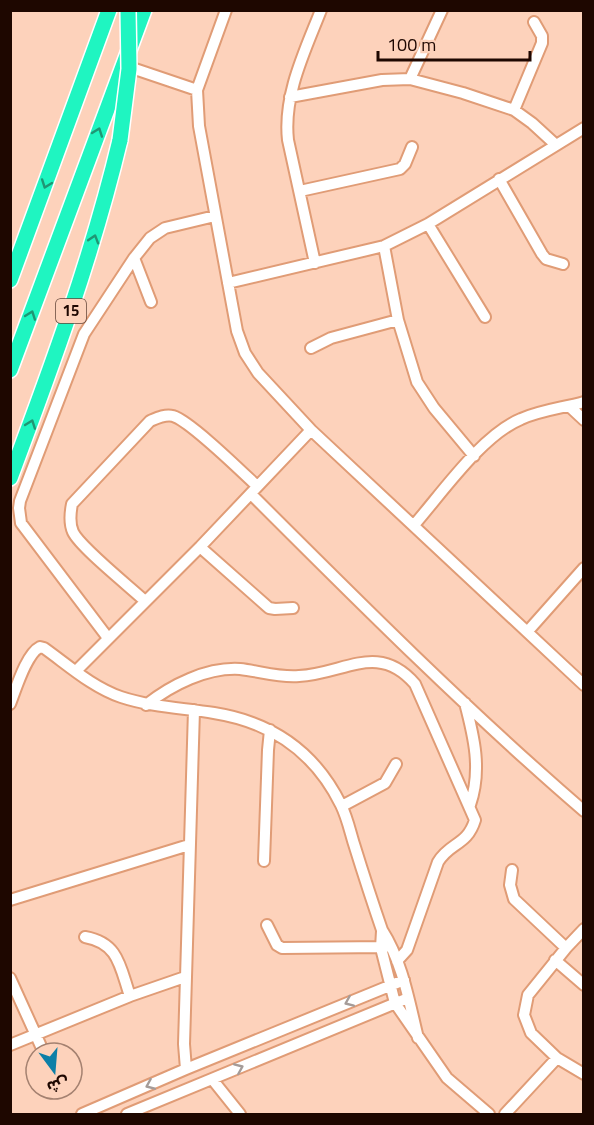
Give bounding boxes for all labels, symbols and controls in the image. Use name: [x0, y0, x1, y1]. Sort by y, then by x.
scale bar: [378, 24, 530, 62]
text: 100 m: [387, 31, 436, 58]
one-way arrow: [91, 127, 104, 138]
one-way arrow: [40, 178, 53, 189]
one-way arrow: [87, 234, 99, 245]
road number: 15: [56, 299, 86, 323]
one-way arrow: [23, 310, 36, 321]
one-way arrow: [23, 419, 36, 429]
one-way arrow: [344, 995, 355, 1007]
north arrow: [24, 1041, 84, 1101]
one-way arrow: [233, 1063, 244, 1075]
text: ش: [44, 1071, 72, 1100]
one-way arrow: [145, 1078, 156, 1090]

